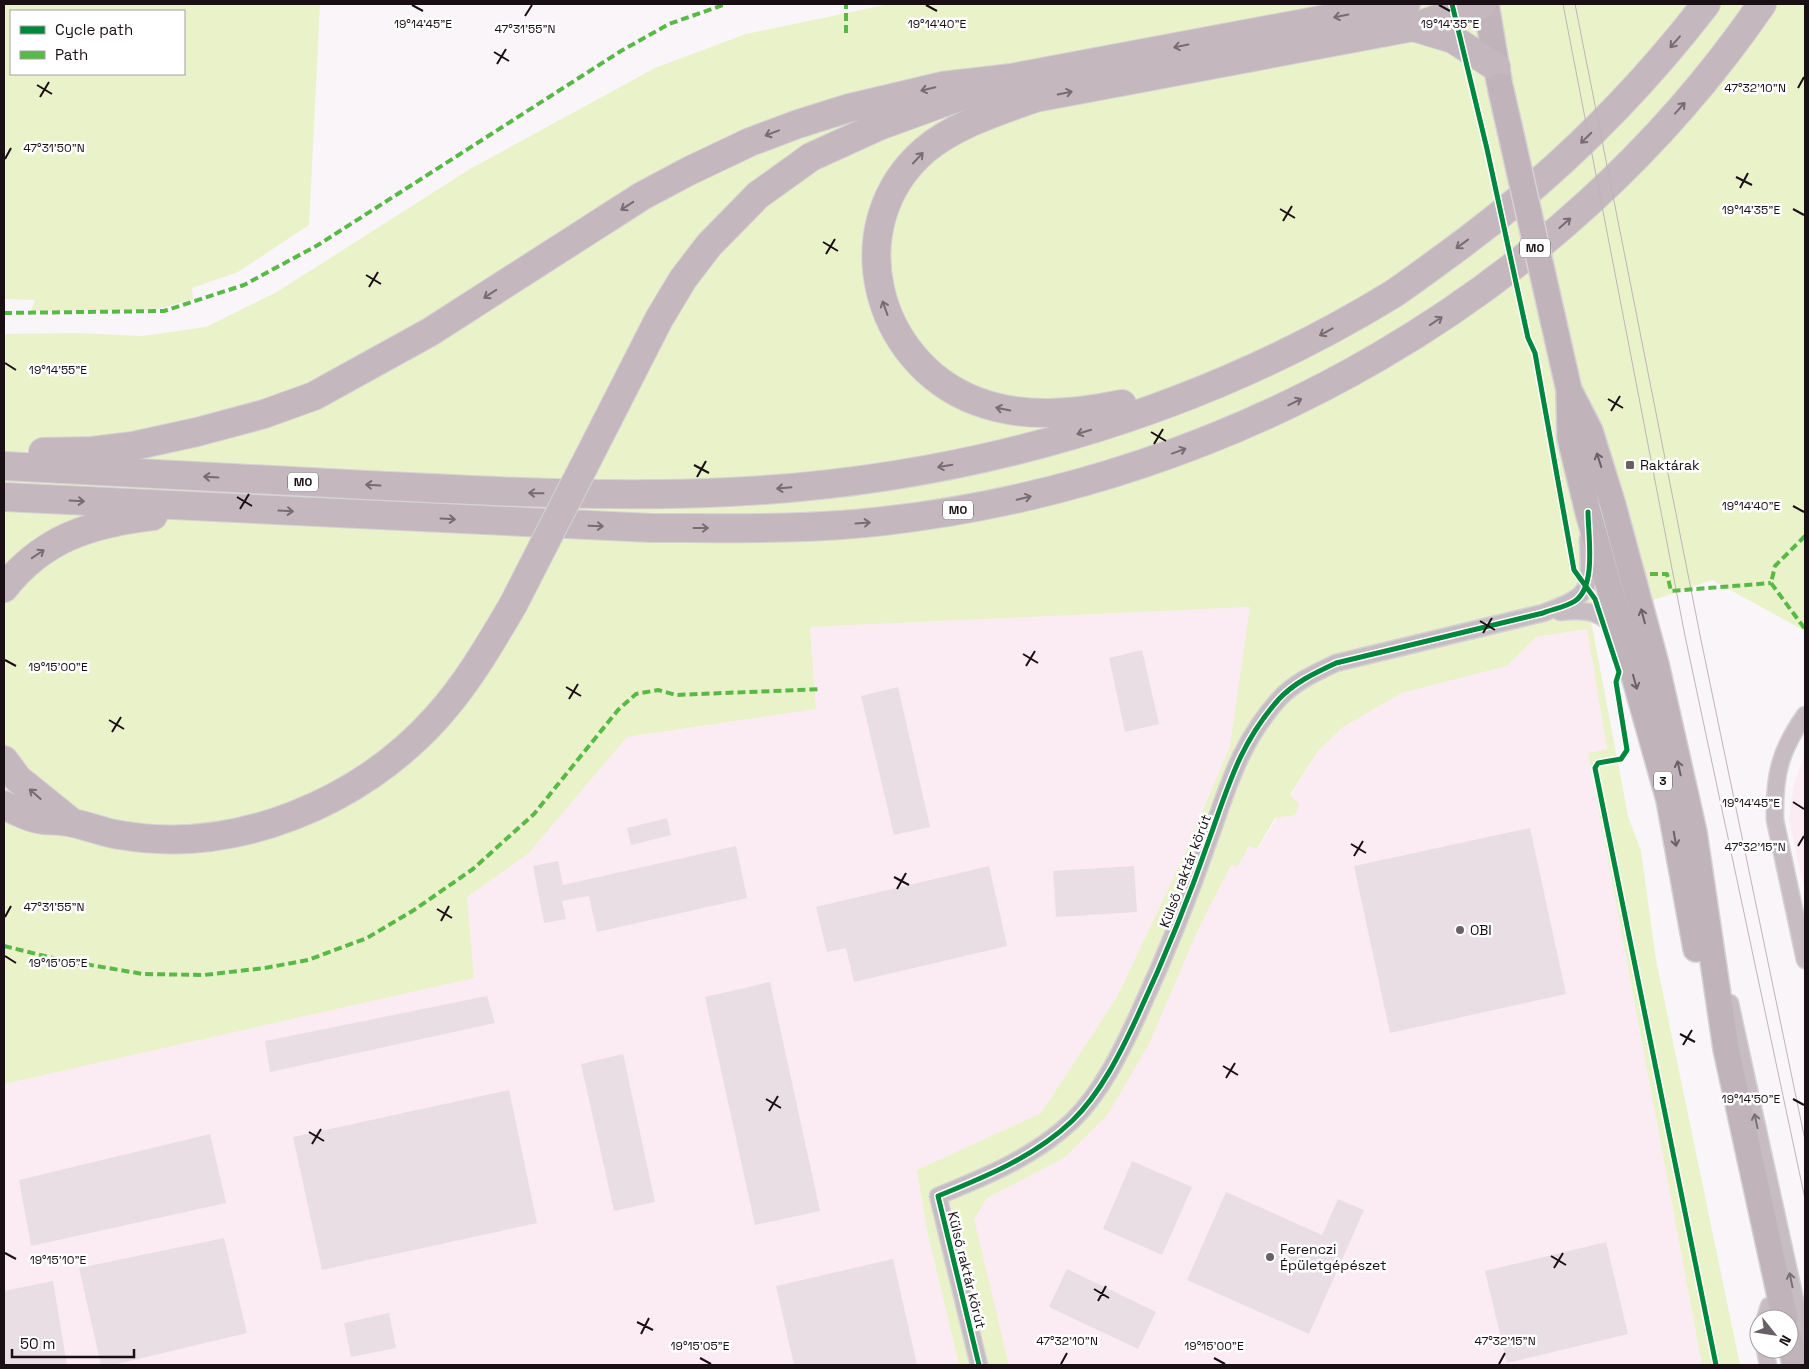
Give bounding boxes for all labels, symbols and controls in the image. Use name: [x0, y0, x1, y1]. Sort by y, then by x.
legend: [10, 10, 185, 75]
one-way arrow: [1333, 12, 1349, 22]
text: 19°14'45"E: [394, 16, 452, 32]
text: 19°14'40"E: [908, 16, 967, 32]
text: 19°14'35"E: [1421, 16, 1479, 32]
text: Cycle path: [55, 20, 133, 39]
text: 47°31'55"N: [494, 21, 556, 37]
one-way arrow: [1670, 35, 1681, 48]
one-way arrow: [1173, 42, 1189, 52]
text: Path: [55, 45, 88, 64]
text: 47°32'10"N: [1724, 80, 1786, 96]
one-way arrow: [921, 85, 937, 94]
one-way arrow: [1056, 87, 1072, 97]
one-way arrow: [1674, 101, 1686, 114]
one-way arrow: [765, 130, 780, 139]
one-way arrow: [1580, 132, 1592, 145]
text: 47°31'50"N: [23, 140, 85, 156]
one-way arrow: [912, 151, 924, 164]
one-way arrow: [621, 201, 635, 211]
text: 19°14'35"E: [1722, 202, 1780, 218]
one-way arrow: [1559, 217, 1572, 229]
road number: M0: [1520, 238, 1550, 258]
one-way arrow: [1455, 239, 1469, 249]
one-way arrow: [484, 289, 498, 299]
one-way arrow: [880, 301, 889, 316]
one-way arrow: [1428, 316, 1442, 326]
one-way arrow: [1319, 328, 1334, 337]
text: 19°14'55"E: [29, 362, 87, 378]
one-way arrow: [1287, 397, 1302, 406]
one-way arrow: [995, 404, 1011, 413]
one-way arrow: [1076, 427, 1092, 437]
one-way arrow: [1171, 446, 1186, 455]
one-way arrow: [1594, 453, 1603, 468]
place label: Raktárak: [1640, 456, 1700, 474]
marker: Raktárak: [1624, 459, 1636, 471]
one-way arrow: [937, 462, 953, 471]
one-way arrow: [203, 472, 220, 482]
road number: M0: [288, 472, 318, 492]
one-way arrow: [366, 481, 382, 490]
one-way arrow: [776, 483, 792, 493]
one-way arrow: [528, 488, 544, 497]
one-way arrow: [1015, 493, 1031, 502]
one-way arrow: [68, 496, 84, 505]
text: 19°14'40"E: [1722, 498, 1781, 514]
road number: M0: [943, 500, 973, 520]
one-way arrow: [278, 507, 294, 516]
one-way arrow: [440, 515, 456, 524]
one-way arrow: [855, 518, 871, 527]
one-way arrow: [588, 521, 604, 530]
one-way arrow: [692, 523, 709, 533]
one-way arrow: [31, 548, 45, 559]
one-way arrow: [1638, 609, 1647, 625]
text: 19°15'00"E: [28, 659, 88, 675]
one-way arrow: [1631, 673, 1641, 689]
one-way arrow: [1674, 760, 1683, 776]
road number: 3: [1654, 771, 1672, 790]
one-way arrow: [28, 788, 41, 800]
text: 19°14'45"E: [1722, 795, 1780, 811]
street label: Külső raktár körút: [1155, 812, 1215, 930]
one-way arrow: [1671, 831, 1681, 847]
text: 47°32'15"N: [1724, 839, 1786, 855]
text: 47°31'55"N: [23, 899, 85, 915]
place label: OBI: [1470, 921, 1492, 939]
marker: OBI: [1454, 924, 1466, 936]
text: 19°15'05"E: [29, 955, 88, 971]
text: 19°14'50"E: [1722, 1091, 1781, 1107]
one-way arrow: [1751, 1114, 1760, 1130]
street label: Külső raktár körút: [944, 1210, 990, 1330]
place label: Ferenczi Épületgépészet: [1280, 1240, 1387, 1274]
marker: Ferenczi Épületgépészet: [1264, 1251, 1276, 1263]
text: 19°15'10"E: [30, 1252, 87, 1268]
one-way arrow: [1786, 1272, 1795, 1288]
north arrow: [1749, 1309, 1799, 1359]
scale bar: [12, 1326, 135, 1358]
text: N: [1775, 1332, 1795, 1349]
text: 47°32'10"N: [1036, 1333, 1098, 1349]
text: 47°32'15"N: [1474, 1333, 1536, 1349]
text: 50 m: [20, 1334, 55, 1353]
text: 19°15'05"E: [671, 1338, 730, 1354]
text: 19°15'00"E: [1184, 1338, 1244, 1354]

